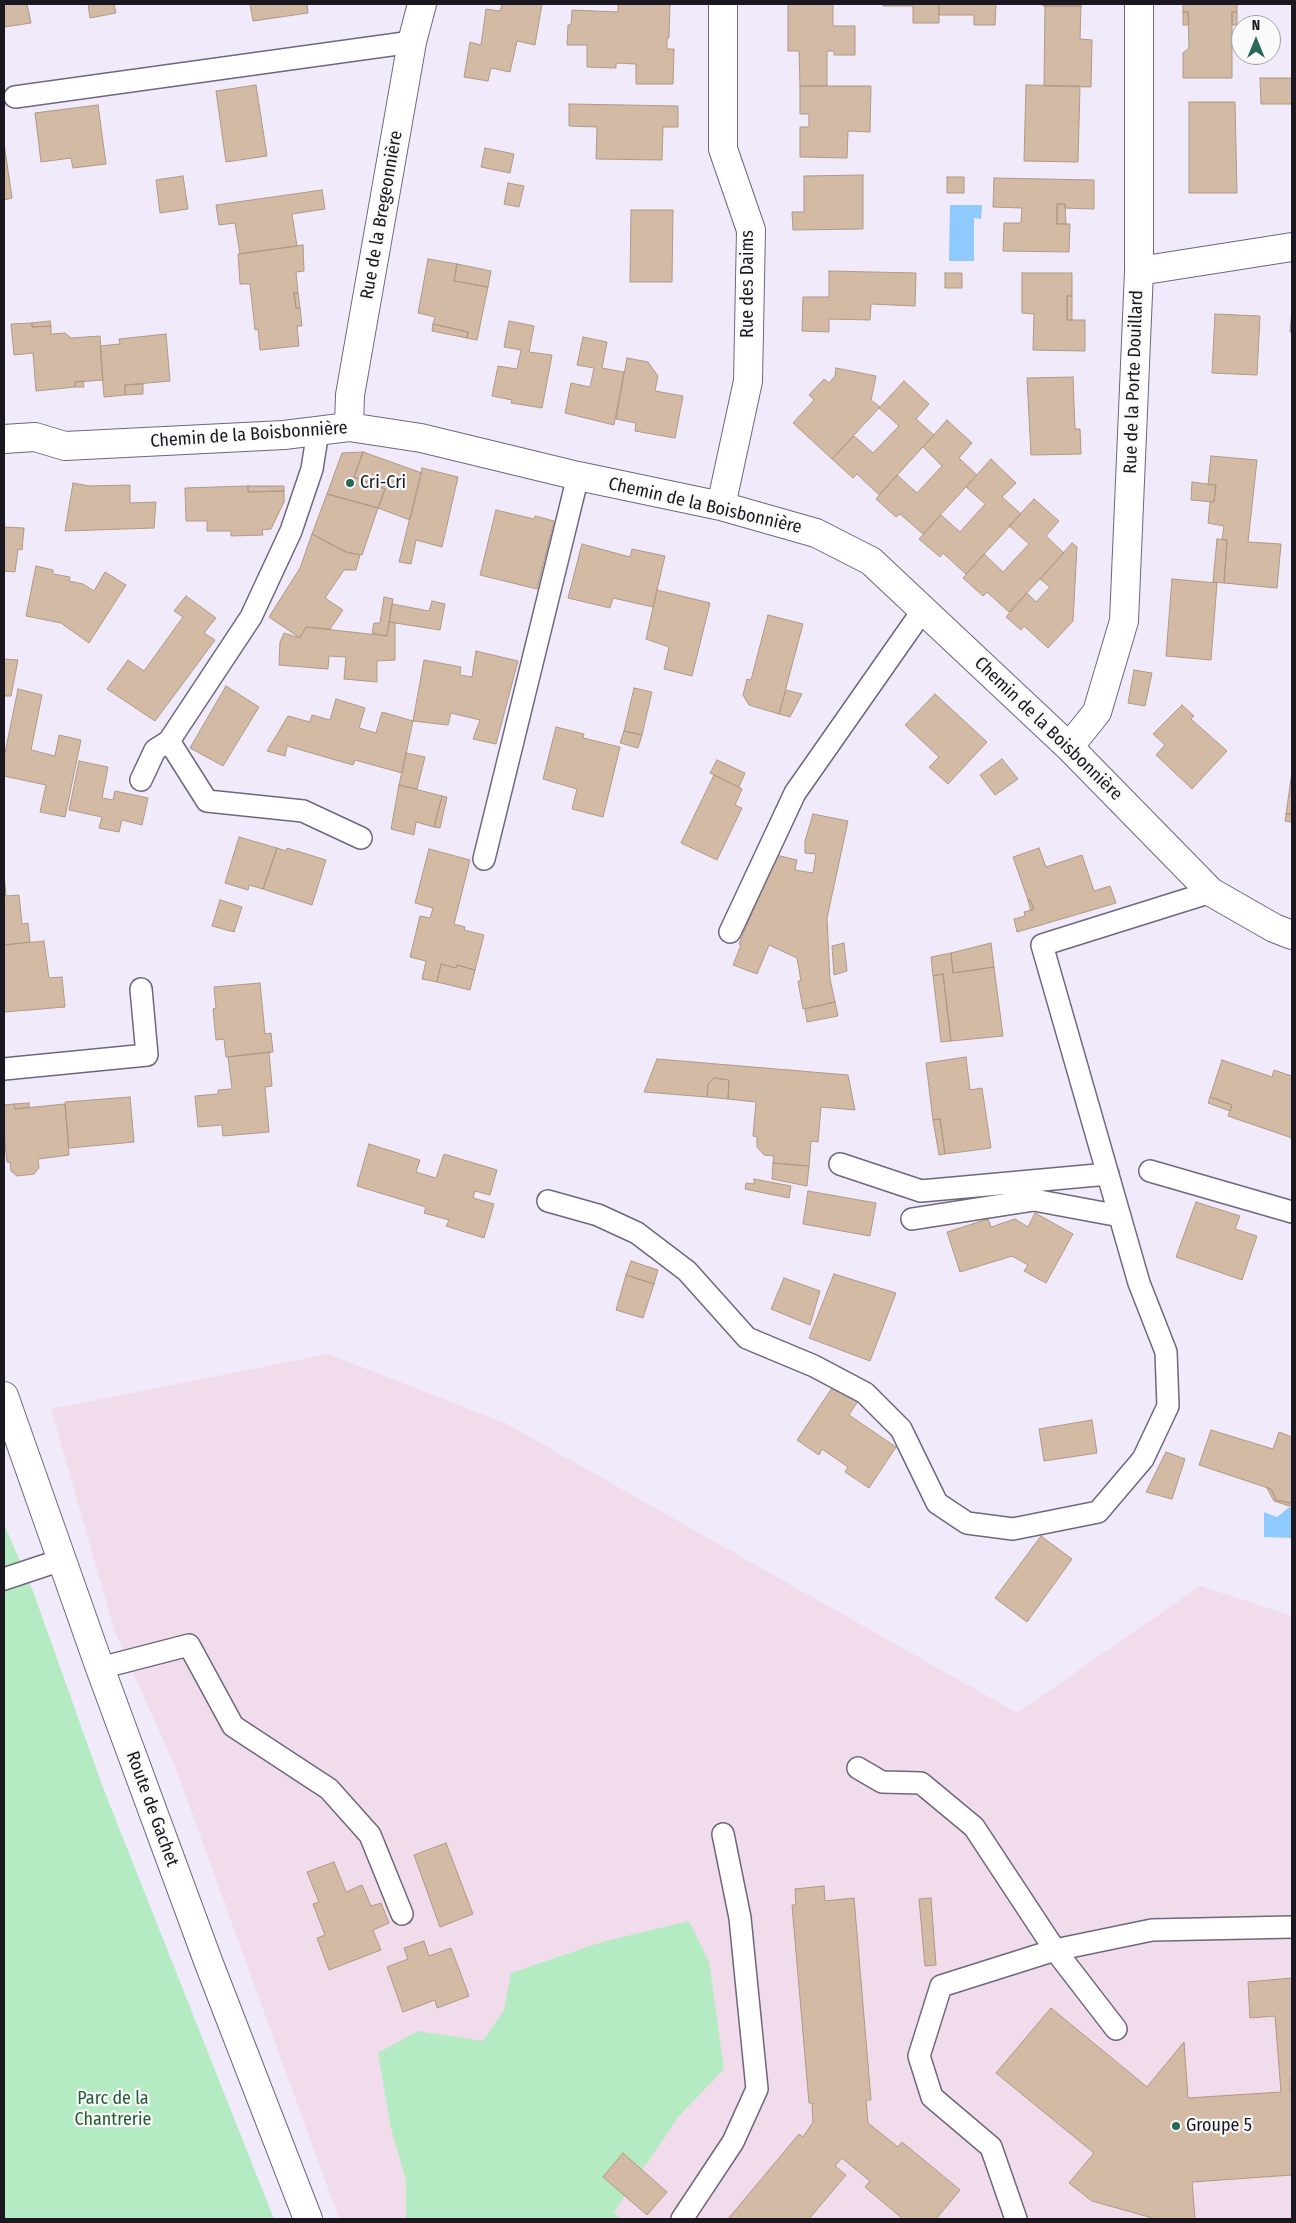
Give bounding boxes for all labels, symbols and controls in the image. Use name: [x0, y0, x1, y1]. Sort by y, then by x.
north arrow: [1231, 15, 1281, 65]
text: N: [1252, 17, 1260, 34]
street label: Rue de la Bregeonnière: [357, 129, 407, 301]
street label: Rue des Daims: [737, 230, 759, 338]
street label: Rue de la Porte Douillard: [1120, 290, 1148, 474]
street label: Chemin de la Boisbonnière: [150, 417, 348, 453]
place label: Cri-Cri: [360, 472, 406, 494]
street label: Chemin de la Boisbonnière: [606, 473, 804, 539]
marker: Cri-Cri: [344, 477, 356, 489]
street label: Chemin de la Boisbonnière: [969, 653, 1127, 805]
street label: Route de Gachet: [121, 1748, 183, 1870]
park label: Parc de la Chantrerie: [74, 2088, 152, 2130]
place label: Groupe 5: [1186, 2115, 1252, 2137]
marker: Groupe 5: [1170, 2120, 1182, 2132]

